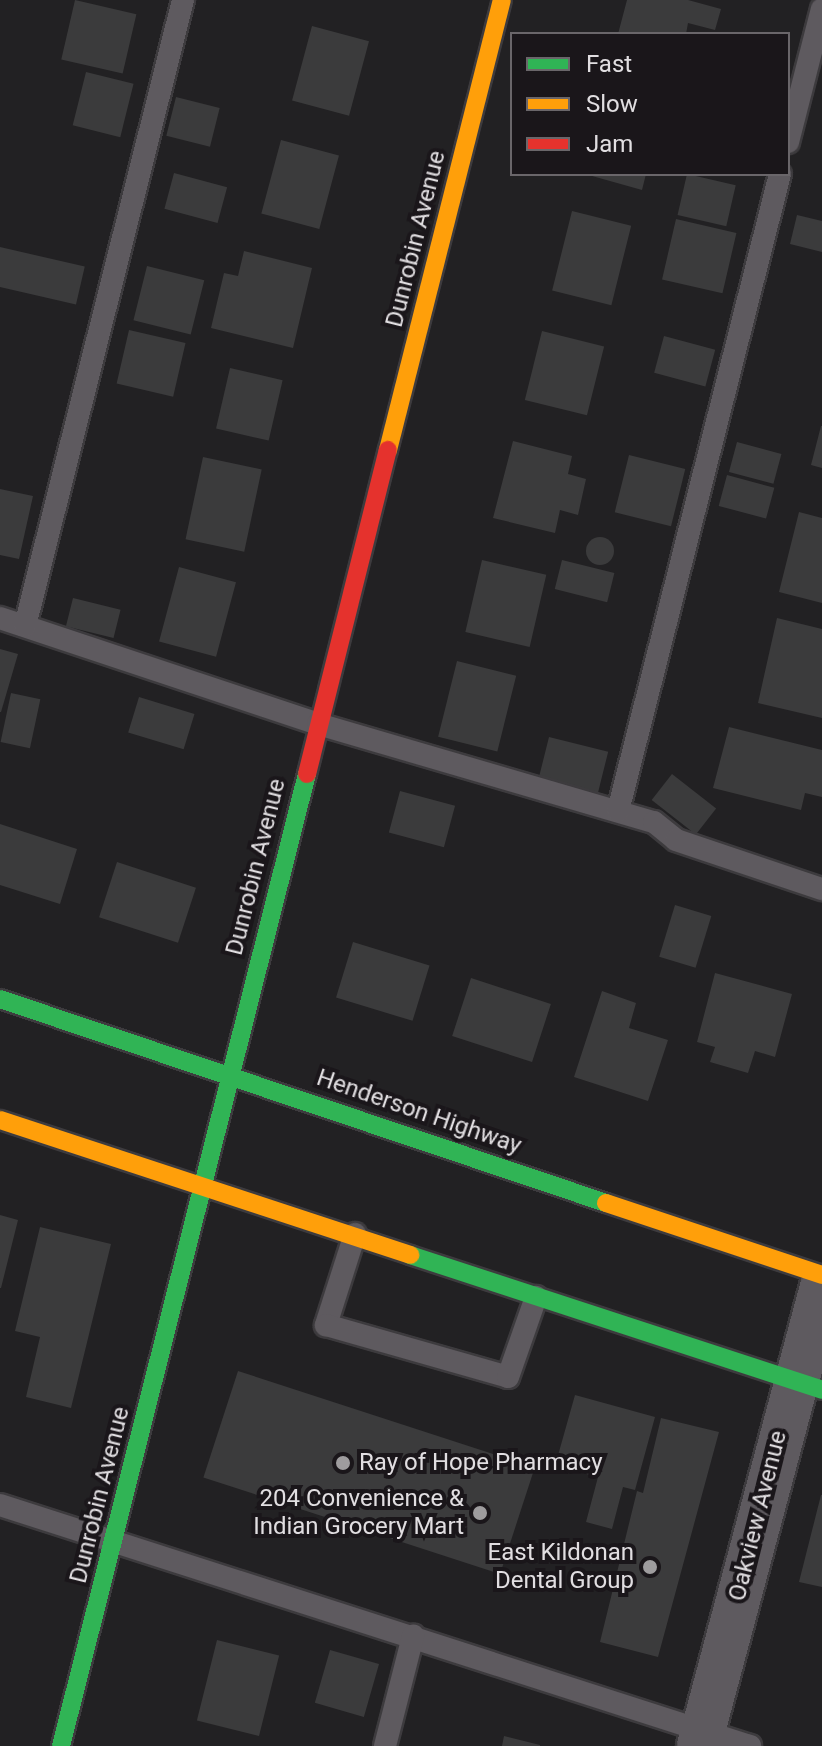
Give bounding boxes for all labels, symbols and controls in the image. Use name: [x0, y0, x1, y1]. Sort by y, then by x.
legend: [510, 32, 790, 176]
text: Fast: [586, 50, 632, 78]
text: Slow: [586, 90, 638, 118]
text: Jam: [586, 130, 633, 158]
street label: Dunrobin Avenue: [380, 148, 452, 330]
street label: Dunrobin Avenue: [220, 776, 292, 958]
street label: Henderson Highway: [313, 1063, 525, 1161]
street label: Dunrobin Avenue: [64, 1404, 136, 1586]
street label: Oakview Avenue: [723, 1428, 793, 1604]
place label: Ray of Hope Pharmacy: [359, 1449, 602, 1477]
marker: Ray of Hope Pharmacy: [334, 1454, 352, 1472]
place label: 204 Convenience & Indian Grocery Mart: [253, 1485, 464, 1541]
marker: 204 Convenience & Indian Grocery Mart: [471, 1504, 489, 1522]
place label: East Kildonan Dental Group: [488, 1539, 634, 1595]
marker: East Kildonan Dental Group: [641, 1558, 659, 1576]

